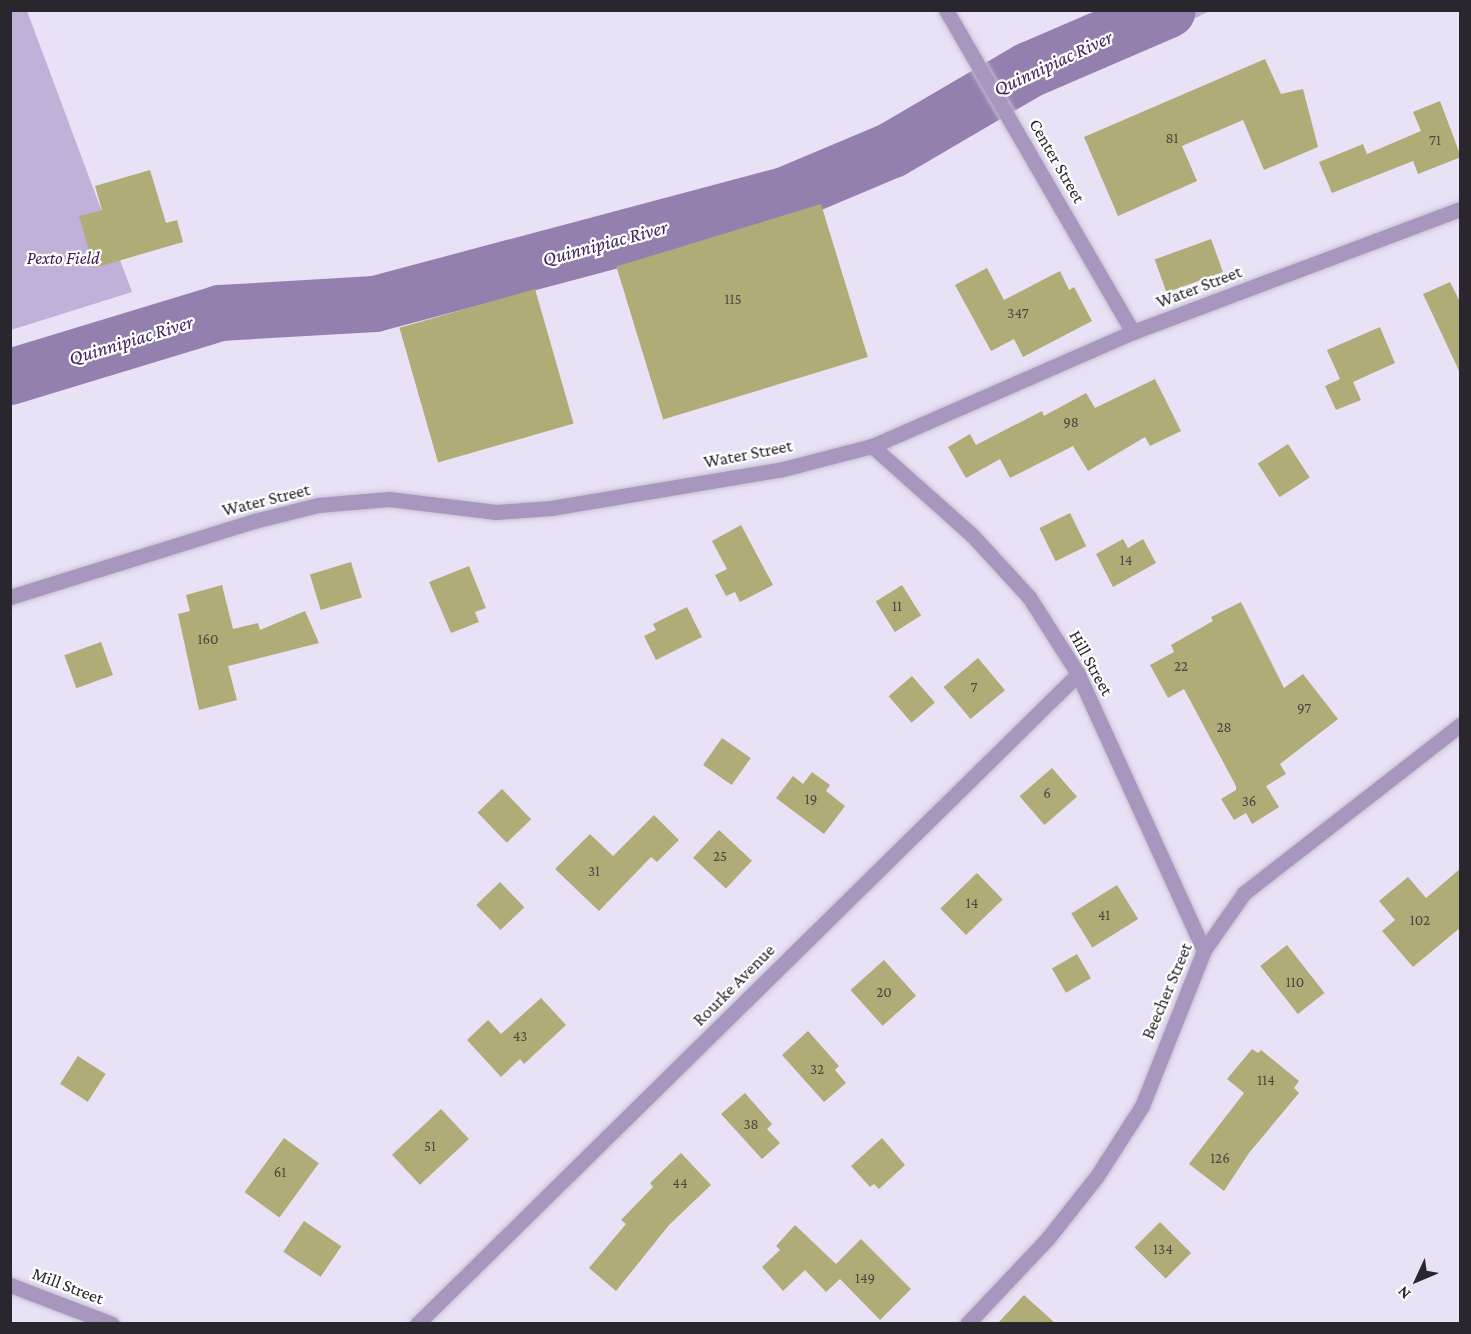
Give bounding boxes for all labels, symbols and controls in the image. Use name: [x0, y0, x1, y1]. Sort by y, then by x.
water label: Quinnipiac River: [990, 25, 1116, 101]
street label: Center Street: [1024, 115, 1090, 207]
house number: 81: [1165, 130, 1179, 148]
house number: 71: [1429, 132, 1441, 150]
water label: Quinnipiac River: [540, 215, 670, 271]
park label: Pexto Field: [27, 247, 99, 269]
street label: Water Street: [1153, 261, 1245, 313]
house number: 115: [724, 291, 742, 309]
house number: 347: [1007, 305, 1029, 323]
water label: Quinnipiac River: [66, 310, 196, 370]
house number: 98: [1063, 414, 1079, 432]
street label: Water Street: [702, 435, 794, 473]
street label: Water Street: [220, 479, 312, 521]
house number: 14: [1120, 552, 1132, 570]
house number: 11: [892, 598, 902, 616]
street label: Hill Street: [1064, 626, 1118, 700]
house number: 160: [197, 631, 219, 649]
house number: 22: [1174, 658, 1188, 676]
house number: 7: [971, 679, 977, 697]
house number: 97: [1297, 700, 1311, 718]
house number: 28: [1216, 719, 1232, 737]
house number: 6: [1043, 785, 1051, 803]
house number: 19: [805, 791, 817, 809]
house number: 36: [1242, 793, 1256, 811]
house number: 25: [713, 848, 727, 866]
house number: 31: [588, 863, 600, 881]
house number: 14: [966, 895, 978, 913]
house number: 41: [1098, 907, 1110, 925]
house number: 102: [1410, 912, 1430, 930]
street label: Rourke Avenue: [688, 939, 780, 1031]
street label: Beecher Street: [1137, 940, 1197, 1042]
house number: 110: [1286, 974, 1304, 992]
house number: 20: [876, 984, 892, 1002]
house number: 43: [513, 1028, 527, 1046]
house number: 32: [810, 1061, 824, 1079]
house number: 114: [1257, 1072, 1275, 1090]
house number: 38: [743, 1116, 759, 1134]
house number: 51: [424, 1138, 436, 1156]
house number: 126: [1210, 1150, 1230, 1168]
house number: 61: [274, 1164, 286, 1182]
house number: 44: [672, 1175, 688, 1193]
house number: 134: [1153, 1241, 1173, 1259]
north arrow: [1387, 1250, 1447, 1310]
street label: Mill Street: [29, 1263, 107, 1309]
house number: 149: [855, 1270, 875, 1288]
text: N: [1394, 1283, 1414, 1303]

